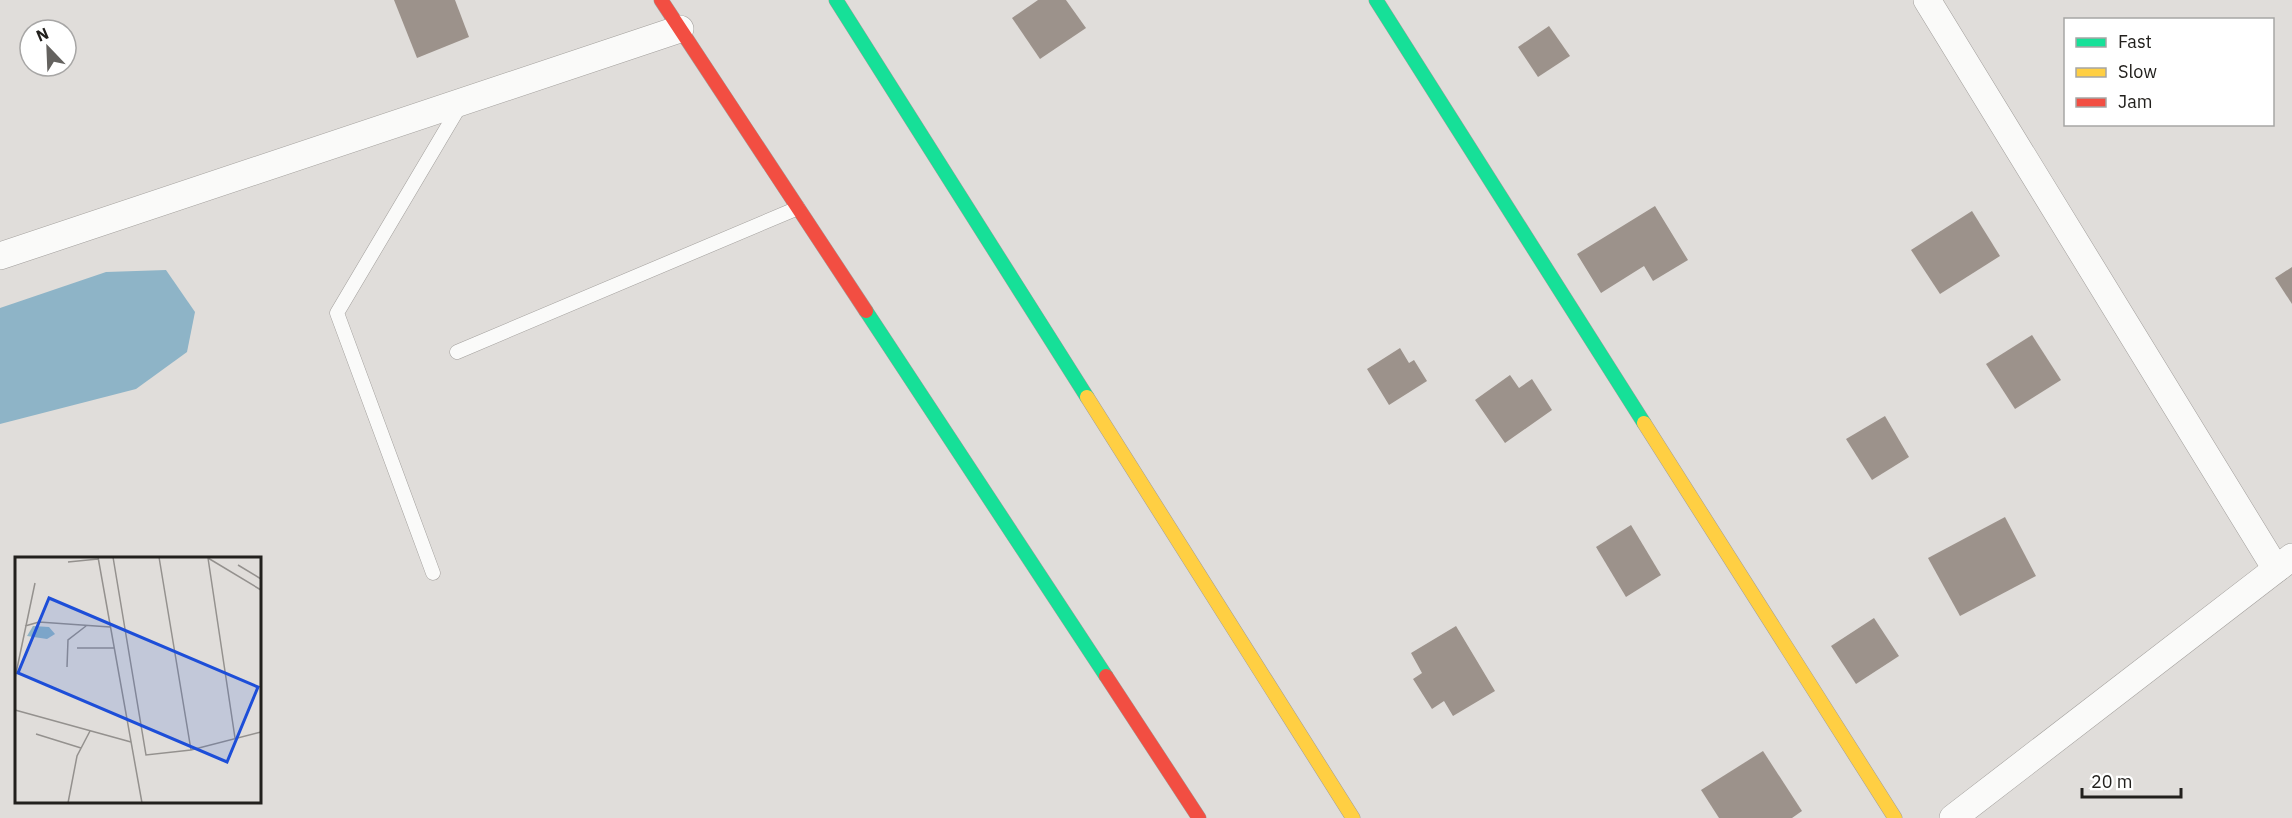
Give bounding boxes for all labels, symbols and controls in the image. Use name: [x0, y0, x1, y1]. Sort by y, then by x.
north arrow: [18, 18, 78, 78]
legend: [2064, 18, 2274, 126]
text: N: [33, 23, 51, 46]
text: Fast: [2118, 30, 2152, 53]
text: Slow: [2118, 60, 2157, 83]
text: Jam: [2118, 90, 2153, 113]
inset map: [15, 557, 261, 803]
scale bar: [2082, 761, 2181, 799]
text: 20 m: [2091, 770, 2133, 793]

